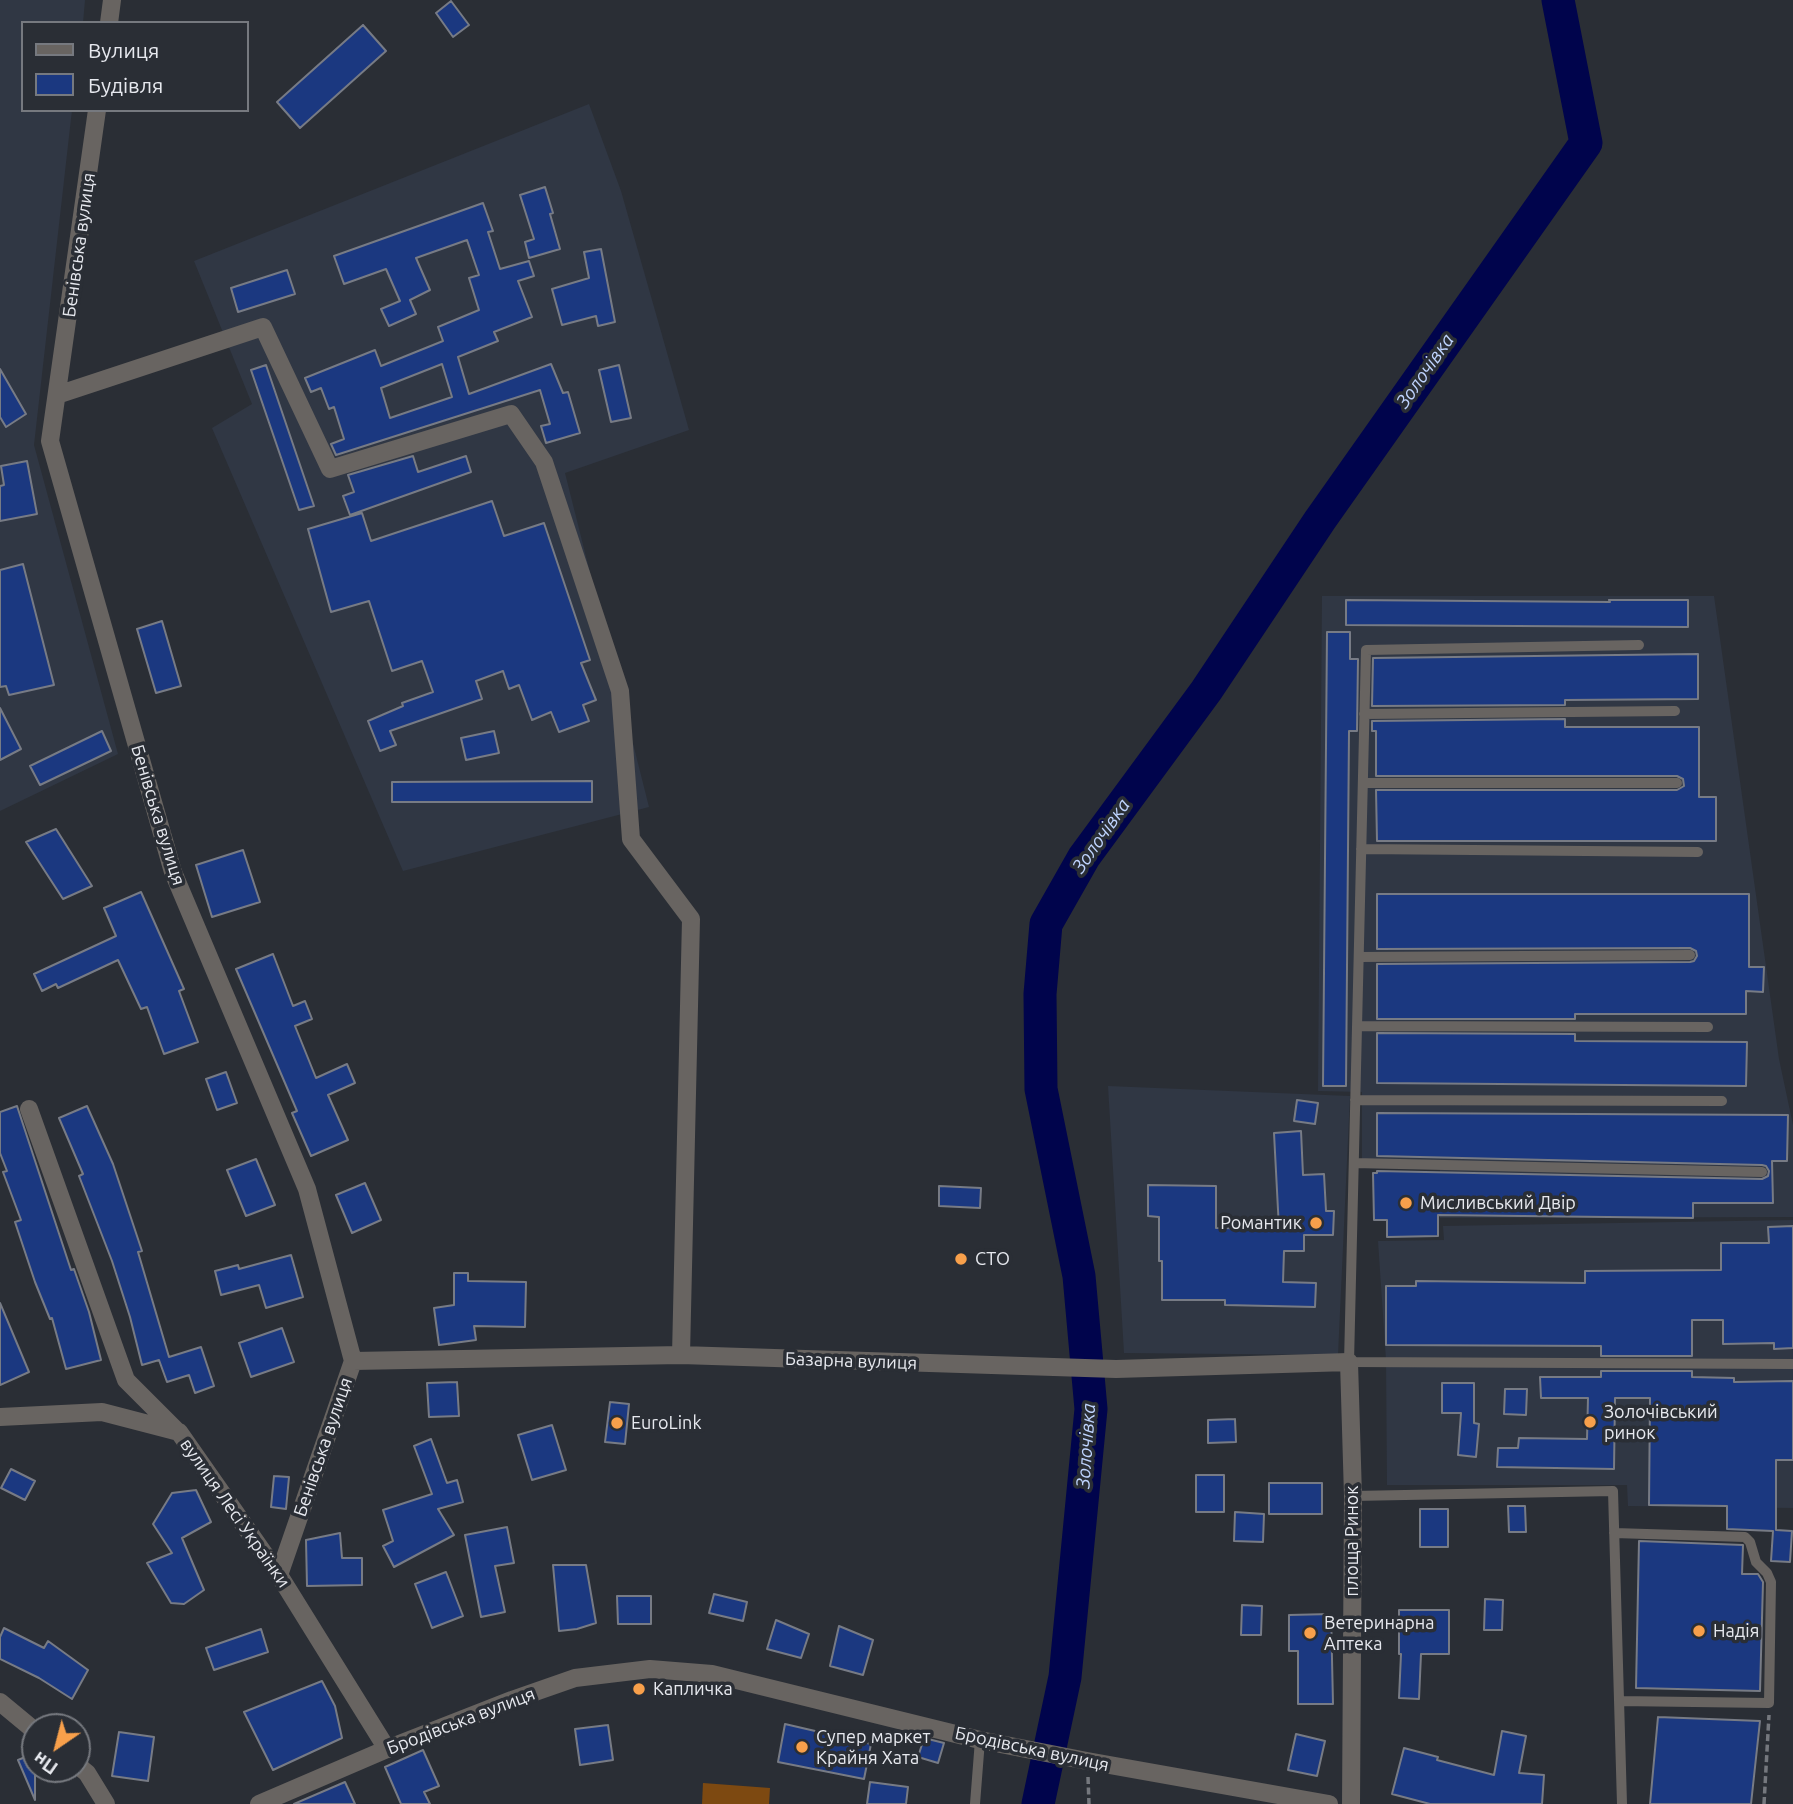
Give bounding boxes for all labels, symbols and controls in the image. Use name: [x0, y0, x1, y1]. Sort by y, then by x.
legend: [21, 21, 248, 112]
text: Вулиця: [88, 38, 159, 62]
text: Будівля: [88, 73, 163, 97]
street label: Бенівська вулиця: [58, 171, 100, 319]
water label: Золочівка: [1391, 330, 1459, 412]
street label: Бенівська вулиця: [126, 742, 190, 888]
water label: Золочівка: [1067, 795, 1135, 877]
place label: Мисливський Двір: [1420, 1192, 1576, 1214]
marker: Мисливський Двір: [1398, 1195, 1414, 1211]
place label: Романтик: [1220, 1212, 1302, 1234]
marker: Романтик: [1308, 1215, 1324, 1231]
place label: СТО: [975, 1248, 1010, 1270]
marker: СТО: [953, 1251, 969, 1267]
street label: Базарна вулиця: [785, 1348, 917, 1374]
street label: Бенівська вулиця: [289, 1375, 357, 1519]
place label: Золочівський ринок: [1604, 1401, 1718, 1444]
water label: Золочівка: [1072, 1403, 1100, 1489]
place label: EuroLink: [631, 1412, 701, 1434]
marker: Золочівський ринок: [1582, 1414, 1598, 1430]
marker: EuroLink: [609, 1415, 625, 1431]
street label: вулиця Лесі Українки: [175, 1434, 295, 1592]
street label: площа Ринок: [1341, 1485, 1363, 1597]
place label: Ветеринарна Аптека: [1324, 1612, 1435, 1654]
place label: Надія: [1713, 1620, 1759, 1642]
marker: Надія: [1691, 1623, 1707, 1639]
marker: Ветеринарна Аптека: [1302, 1625, 1318, 1641]
place label: Капличка: [653, 1678, 733, 1700]
marker: Капличка: [631, 1681, 647, 1697]
street label: Бродівська вулиця: [384, 1683, 538, 1759]
north arrow: [21, 1713, 91, 1783]
street label: Бродівська вулиця: [953, 1722, 1111, 1776]
place label: Супер маркет Крайня Хата: [816, 1726, 930, 1768]
marker: Супер маркет Крайня Хата: [794, 1739, 810, 1755]
text: Пн: [29, 1747, 62, 1780]

